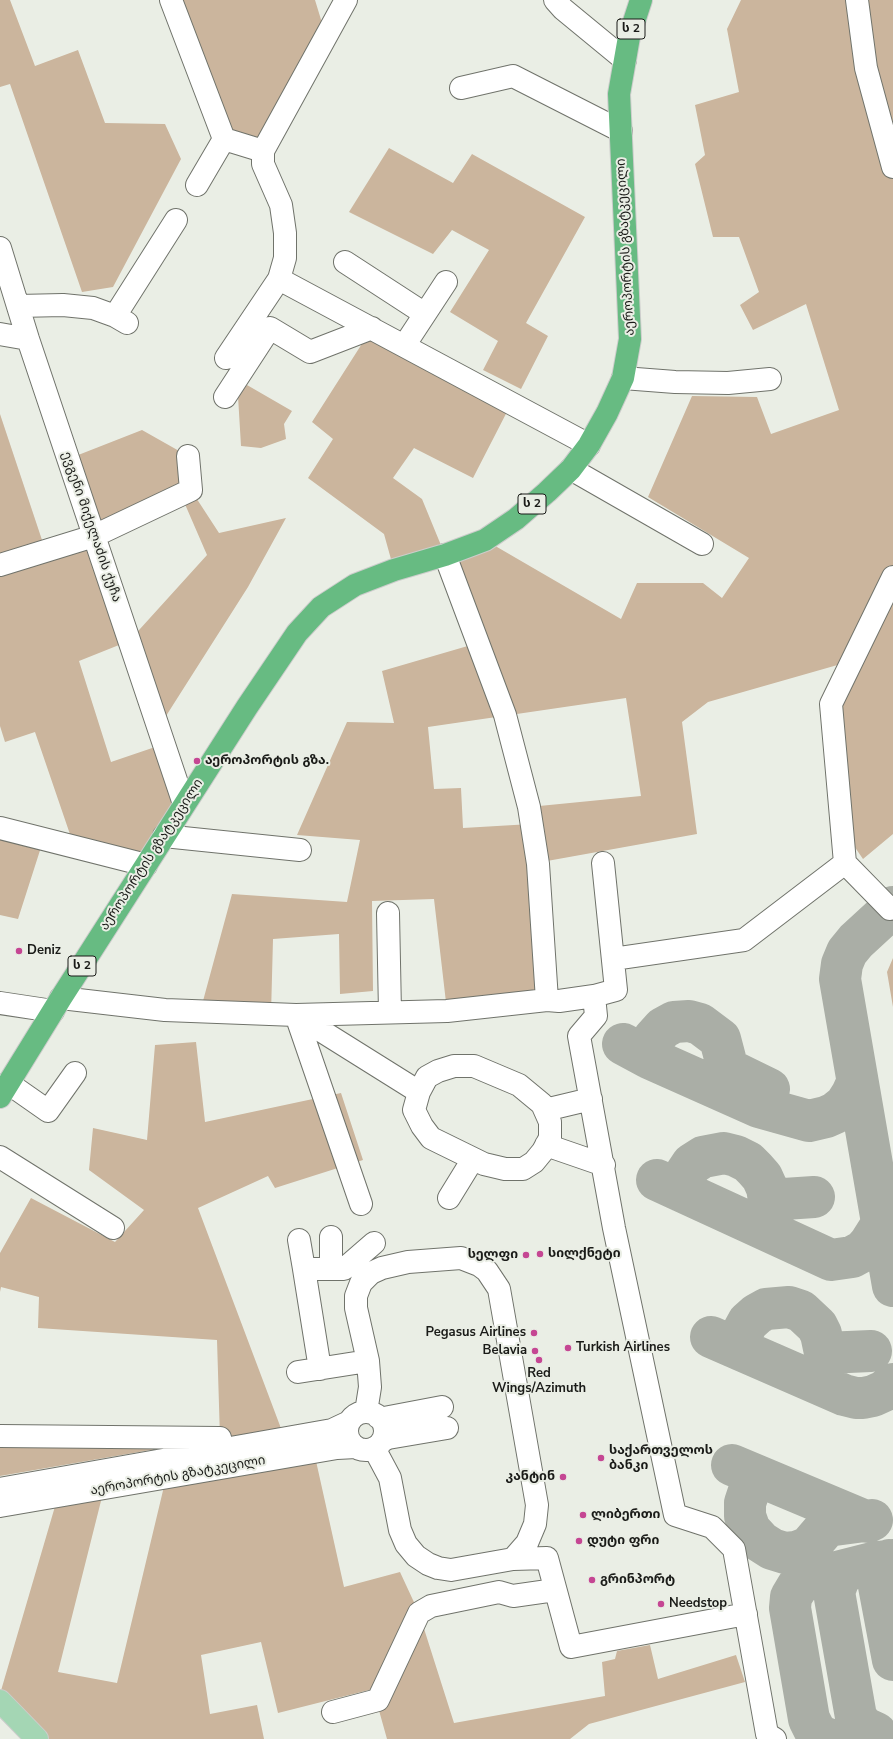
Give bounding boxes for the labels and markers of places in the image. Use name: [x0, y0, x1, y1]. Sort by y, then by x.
place label: აეროპორტის გზა.: [205, 753, 329, 769]
marker: აეროპორტის გზა.: [192, 756, 202, 766]
place label: Deniz: [27, 943, 61, 959]
marker: Deniz: [14, 946, 24, 956]
place label: სილქნეტი: [548, 1246, 620, 1262]
place label: სელფი: [468, 1247, 518, 1263]
marker: სილქნეტი: [535, 1249, 545, 1259]
marker: სელფი: [521, 1250, 531, 1260]
place label: Pegasus Airlines: [426, 1325, 526, 1341]
marker: Pegasus Airlines: [529, 1328, 539, 1338]
place label: Turkish Airlines: [576, 1340, 670, 1356]
place label: Belavia: [483, 1343, 527, 1359]
marker: Turkish Airlines: [563, 1343, 573, 1353]
marker: Belavia: [530, 1346, 540, 1356]
marker: Red Wings/Azimuth: [534, 1355, 544, 1365]
place label: Red Wings/Azimuth: [492, 1366, 586, 1397]
place label: საქართველოს ბანკი: [609, 1443, 713, 1474]
marker: საქართველოს ბანკი: [596, 1453, 606, 1463]
place label: კანტინ: [506, 1469, 555, 1485]
marker: კანტინ: [558, 1472, 568, 1482]
place label: ლიბერთი: [591, 1507, 660, 1523]
marker: ლიბერთი: [578, 1510, 588, 1520]
place label: დუტი ფრი: [587, 1533, 659, 1549]
marker: დუტი ფრი: [574, 1536, 584, 1546]
place label: გრინპორტ: [600, 1572, 675, 1588]
marker: გრინპორტ: [587, 1575, 597, 1585]
place label: Needstop: [669, 1596, 727, 1612]
marker: Needstop: [656, 1599, 666, 1609]

